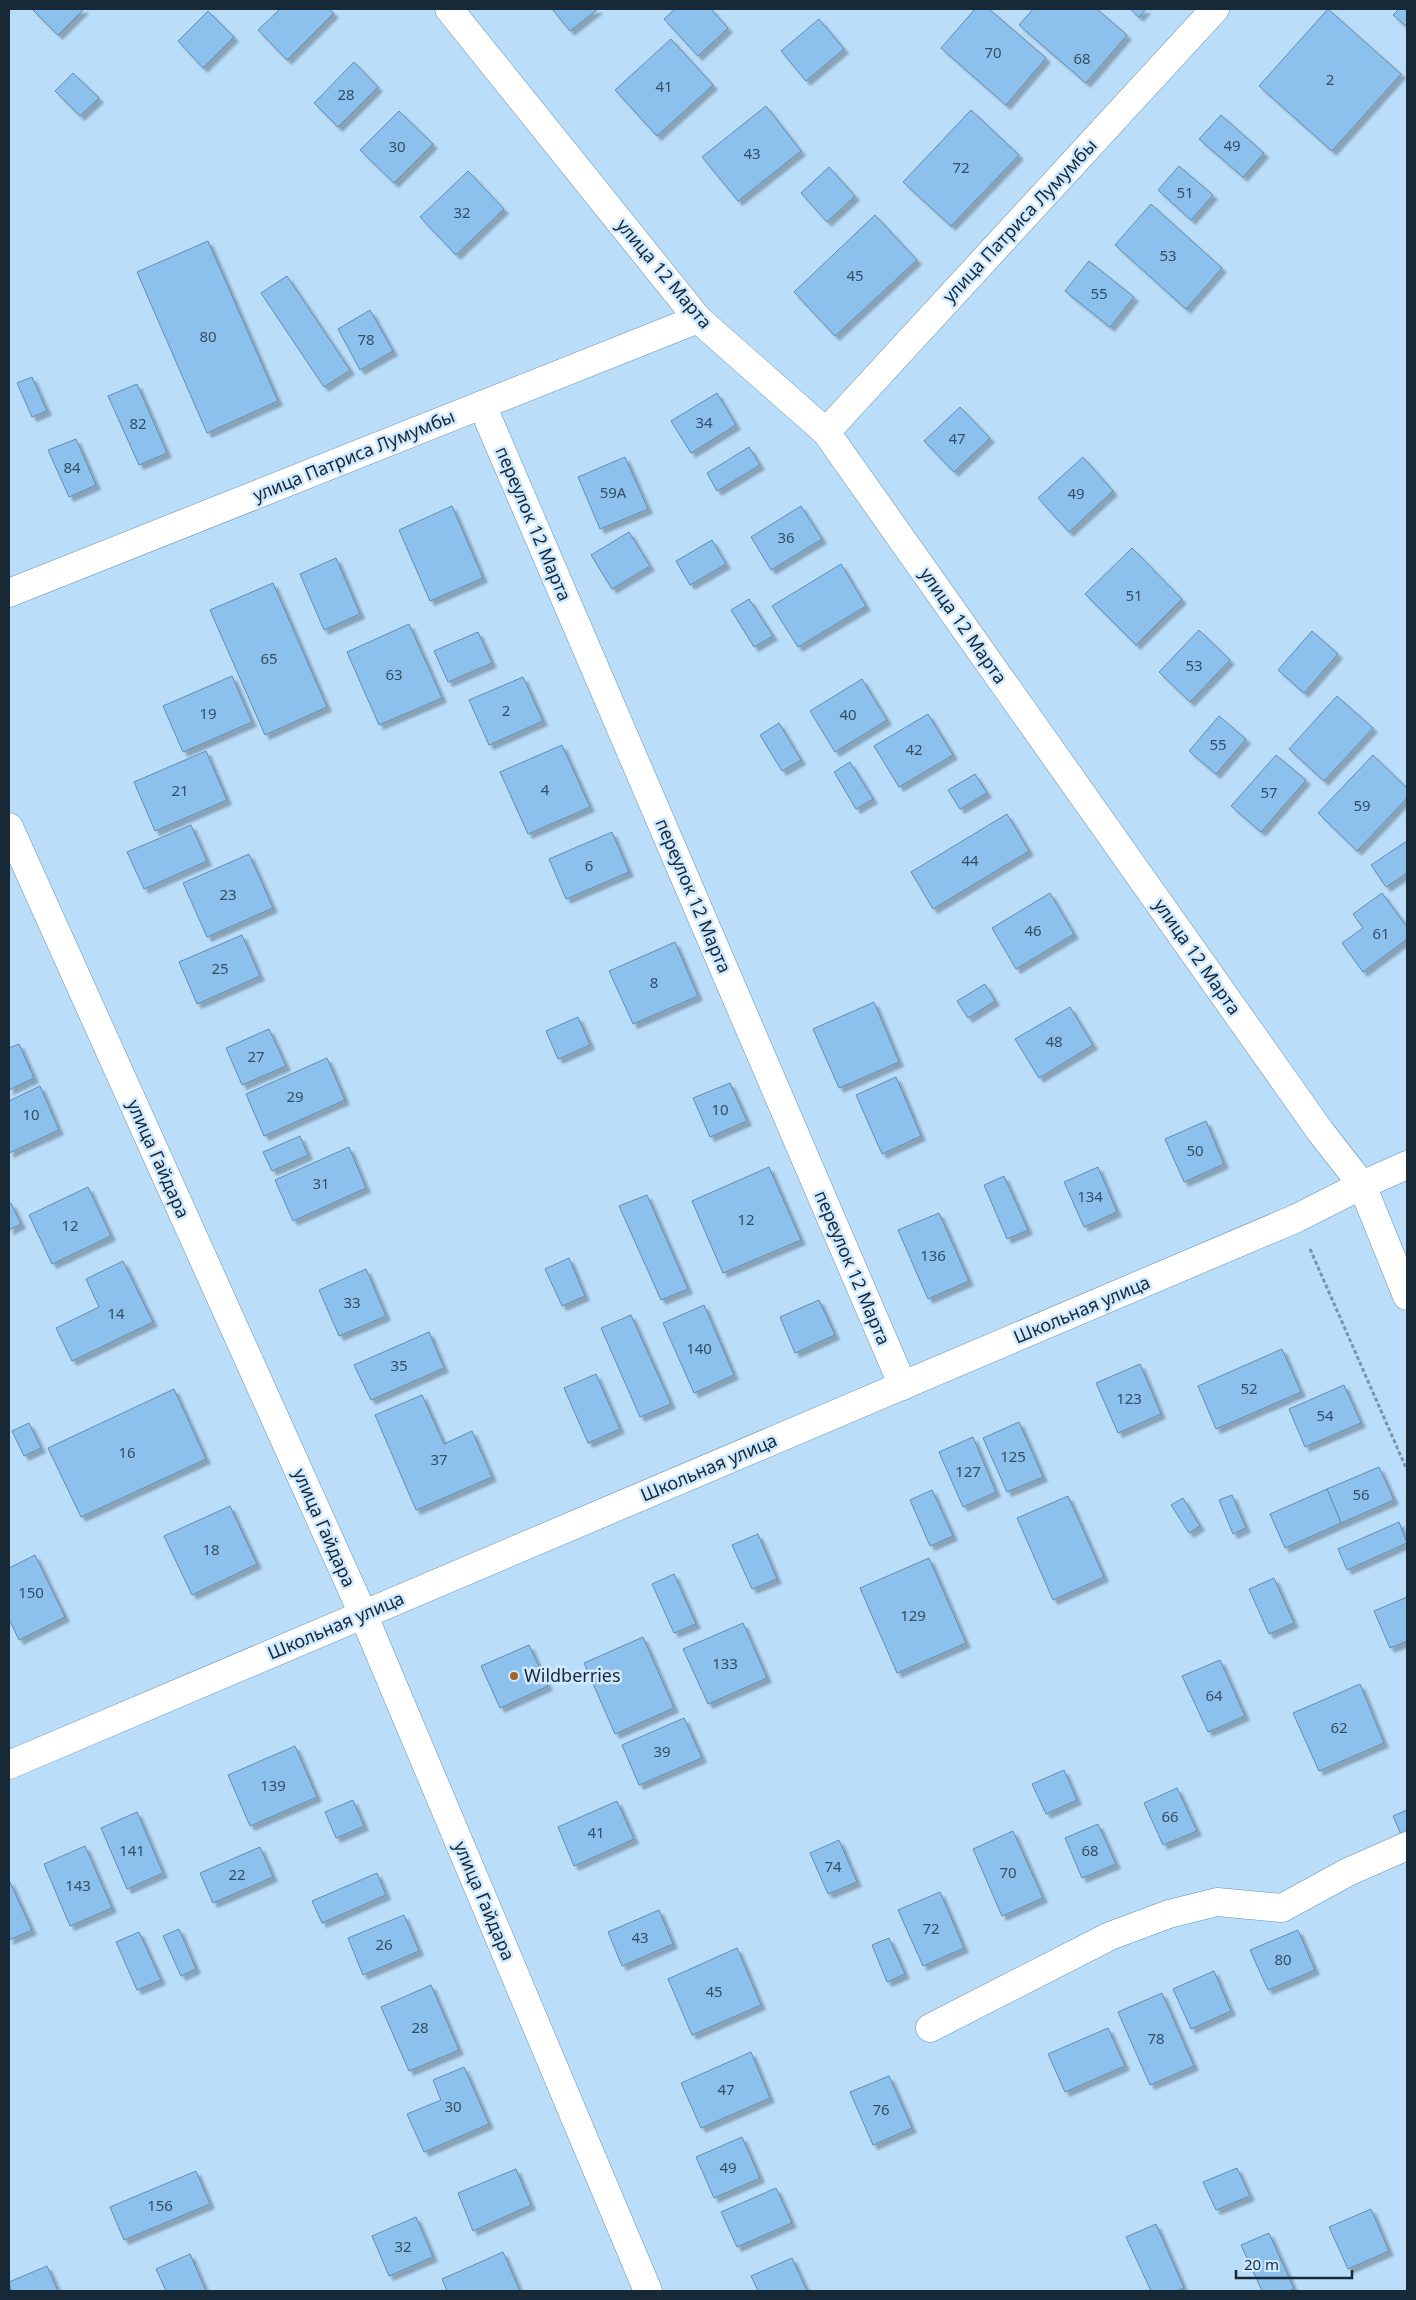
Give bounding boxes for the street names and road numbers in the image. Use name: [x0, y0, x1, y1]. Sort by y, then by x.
street label: улица Патриса Лумумбы: [937, 133, 1102, 307]
street label: улица 12 Марта: [612, 213, 718, 333]
street label: улица Патриса Лумумбы: [249, 404, 458, 507]
street label: переулок 12 Марта: [491, 443, 577, 605]
street label: улица 12 Марта: [915, 563, 1013, 688]
street label: переулок 12 Марта: [651, 815, 737, 977]
street label: улица 12 Марта: [1149, 894, 1247, 1019]
street label: улица Гайдара: [122, 1096, 196, 1222]
street label: переулок 12 Марта: [810, 1187, 896, 1349]
street label: Школьная улица: [1010, 1269, 1154, 1349]
street label: Школьная улица: [637, 1427, 781, 1507]
street label: улица Гайдара: [288, 1465, 362, 1591]
street label: Школьная улица: [264, 1585, 408, 1665]
street label: улица Гайдара: [449, 1837, 521, 1964]

